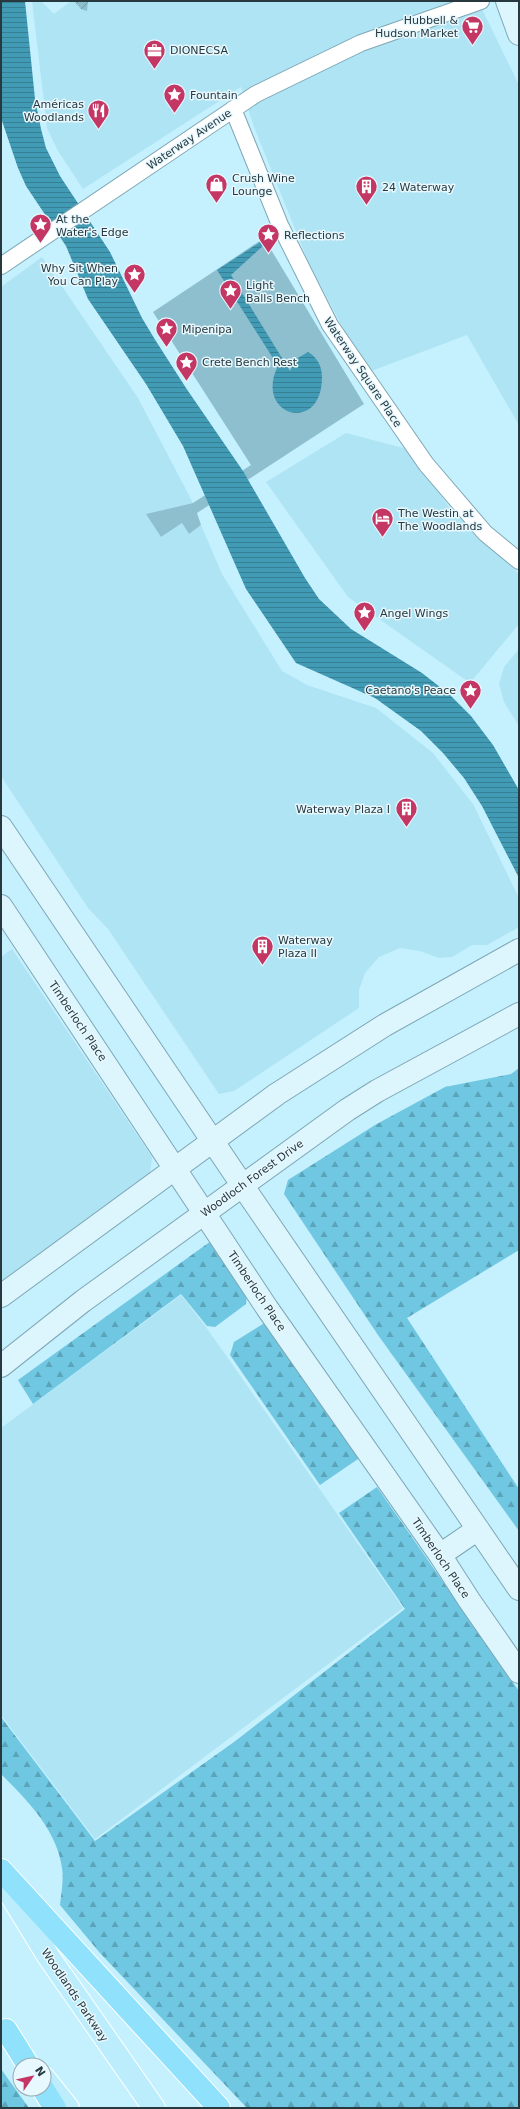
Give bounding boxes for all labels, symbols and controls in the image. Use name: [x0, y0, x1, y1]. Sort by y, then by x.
supermarket icon: Hubbell & Hudson Market: [460, 13, 486, 46]
place label: Hubbell & Hudson Market: [375, 14, 459, 40]
office icon: DIONECSA: [142, 37, 168, 70]
place label: DIONECSA: [170, 44, 228, 57]
place icon: Fountain: [161, 82, 187, 115]
place label: Fountain: [190, 89, 238, 102]
restaurant icon: Américas Woodlands: [86, 97, 112, 130]
place label: Américas Woodlands: [24, 98, 84, 124]
street label: Waterway Avenue: [145, 106, 234, 173]
shop icon: Crush Wine Lounge: [204, 171, 230, 204]
place label: Crush Wine Lounge: [232, 172, 295, 198]
building icon: 24 Waterway: [353, 174, 379, 207]
place label: 24 Waterway: [382, 181, 455, 194]
place icon: At the Water's Edge: [28, 212, 54, 245]
place label: At the Water's Edge: [56, 213, 129, 239]
place icon: Reflections: [255, 222, 281, 255]
place label: Reflections: [284, 229, 345, 242]
place icon: Why Sit When You Can Play: [121, 261, 147, 294]
place label: Why Sit When You Can Play: [41, 262, 118, 288]
place icon: Light Balls Bench: [218, 278, 244, 311]
place label: Light Balls Bench: [246, 279, 310, 305]
street label: Waterway Square Place: [321, 315, 404, 430]
place icon: Mipenipa: [153, 316, 179, 349]
place label: Mipenipa: [182, 323, 232, 336]
place icon: Crete Bench Rest: [174, 349, 200, 382]
place label: Crete Bench Rest: [202, 356, 298, 369]
hotel icon: The Westin at The Woodlands: [369, 506, 395, 539]
place label: The Westin at The Woodlands: [397, 507, 482, 533]
place icon: Angel Wings: [351, 600, 377, 633]
place label: Angel Wings: [380, 607, 448, 620]
place icon: Caetano's Peace: [458, 677, 484, 710]
place label: Caetano's Peace: [365, 684, 456, 697]
building icon: Waterway Plaza I: [393, 796, 419, 829]
place label: Waterway Plaza I: [296, 803, 390, 816]
building icon: Waterway Plaza II: [250, 933, 276, 966]
place label: Waterway Plaza II: [278, 934, 333, 960]
street label: Timberloch Place: [45, 978, 109, 1064]
street label: Woodloch Forest Drive: [198, 1137, 306, 1220]
street label: Timberloch Place: [224, 1248, 288, 1334]
street label: Timberloch Place: [408, 1515, 472, 1601]
street label: Woodlands Parkway: [39, 1946, 111, 2045]
north arrow: [12, 2057, 52, 2097]
text: N: [32, 2064, 48, 2079]

